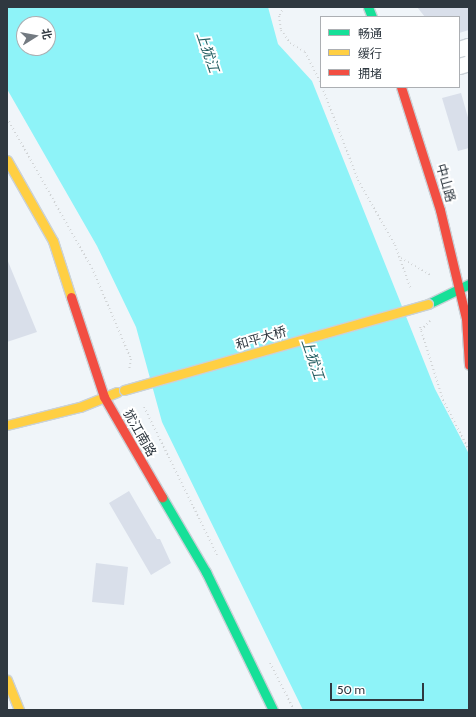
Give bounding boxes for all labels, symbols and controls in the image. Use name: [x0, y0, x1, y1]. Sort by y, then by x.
north arrow: [16, 16, 56, 56]
legend: [320, 16, 460, 88]
text: 畅通: [358, 26, 382, 41]
text: 北: [39, 27, 55, 41]
water label: 上犹江: [193, 29, 223, 75]
text: 缓行: [358, 46, 382, 61]
text: 拥堵: [358, 66, 382, 81]
street label: 中山路: [433, 162, 459, 204]
street label: 和平大桥: [234, 323, 288, 353]
water label: 上犹江: [298, 336, 328, 382]
street label: 犹江南路: [120, 407, 160, 459]
scale bar: [332, 675, 426, 701]
text: 50 m: [337, 682, 365, 697]

